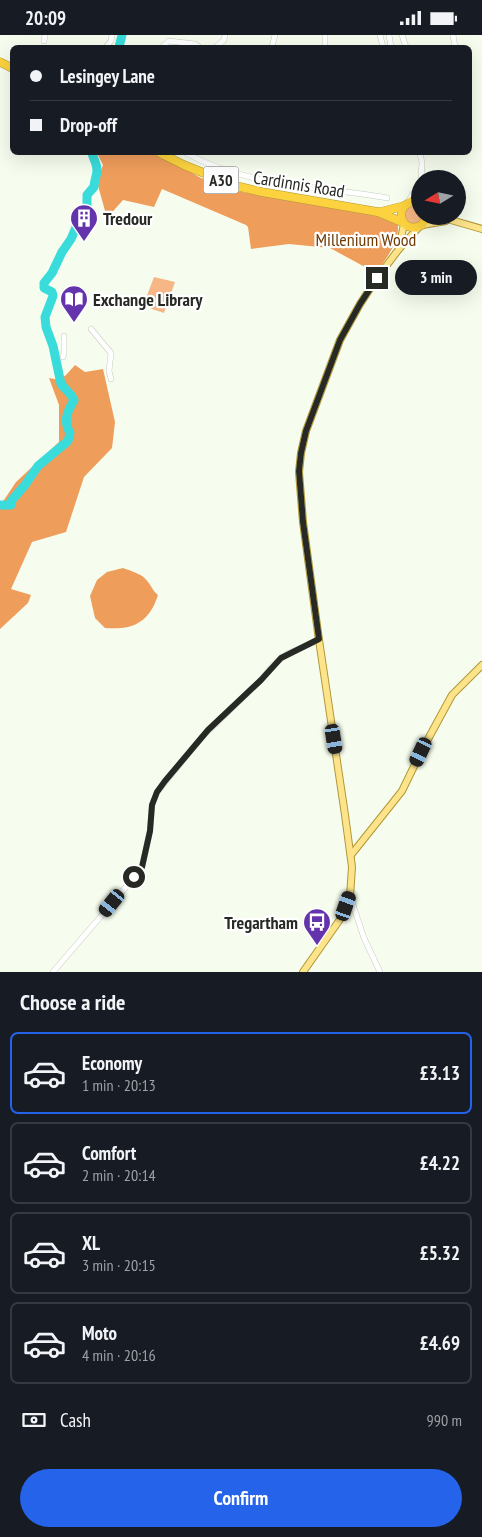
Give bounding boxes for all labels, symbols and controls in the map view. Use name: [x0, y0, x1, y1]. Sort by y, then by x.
text: 20:09: [25, 6, 66, 30]
text: Lesingey Lane: [60, 64, 155, 88]
text: Drop-off: [60, 113, 117, 137]
street label: Cardinnis Road: [252, 165, 346, 203]
road number: A30: [204, 167, 238, 193]
north arrow: [411, 170, 466, 225]
map controls: [411, 170, 466, 225]
building icon: Tredour: [69, 203, 99, 242]
place label: Tredour: [103, 207, 153, 230]
park label: Millenium Wood: [316, 228, 416, 251]
callout: 3 min: [394, 261, 477, 295]
route end: [366, 267, 388, 289]
text: 3 min: [420, 267, 452, 287]
library icon: Exchange Library: [59, 284, 89, 323]
place label: Exchange Library: [93, 288, 203, 311]
car: [324, 723, 343, 755]
car: [407, 735, 434, 769]
route start: [123, 866, 145, 888]
car: [96, 887, 127, 919]
car: [334, 889, 357, 923]
bus stop icon: Tregartham: [302, 907, 332, 946]
place label: Tregartham: [224, 911, 298, 934]
text: Choose a ride: [20, 988, 125, 1016]
icon: car: [22, 1051, 67, 1096]
text: Economy: [82, 1051, 142, 1075]
text: £3.13: [420, 1061, 460, 1085]
text: 1 min · 20:13: [82, 1075, 156, 1095]
icon: car: [22, 1141, 67, 1186]
text: Comfort: [82, 1141, 136, 1165]
text: £4.22: [420, 1151, 460, 1175]
text: 2 min · 20:14: [82, 1165, 156, 1185]
icon: car: [22, 1231, 67, 1276]
text: XL: [82, 1231, 100, 1255]
text: £5.32: [420, 1241, 460, 1265]
text: 3 min · 20:15: [82, 1255, 156, 1275]
icon: car: [22, 1321, 67, 1366]
text: Moto: [82, 1321, 117, 1345]
text: £4.69: [420, 1331, 460, 1355]
text: 4 min · 20:16: [82, 1345, 156, 1365]
icon: cash: [20, 1406, 48, 1434]
text: Cash: [60, 1408, 91, 1432]
text: 990 m: [427, 1410, 462, 1430]
button: Confirm: [20, 1469, 462, 1527]

